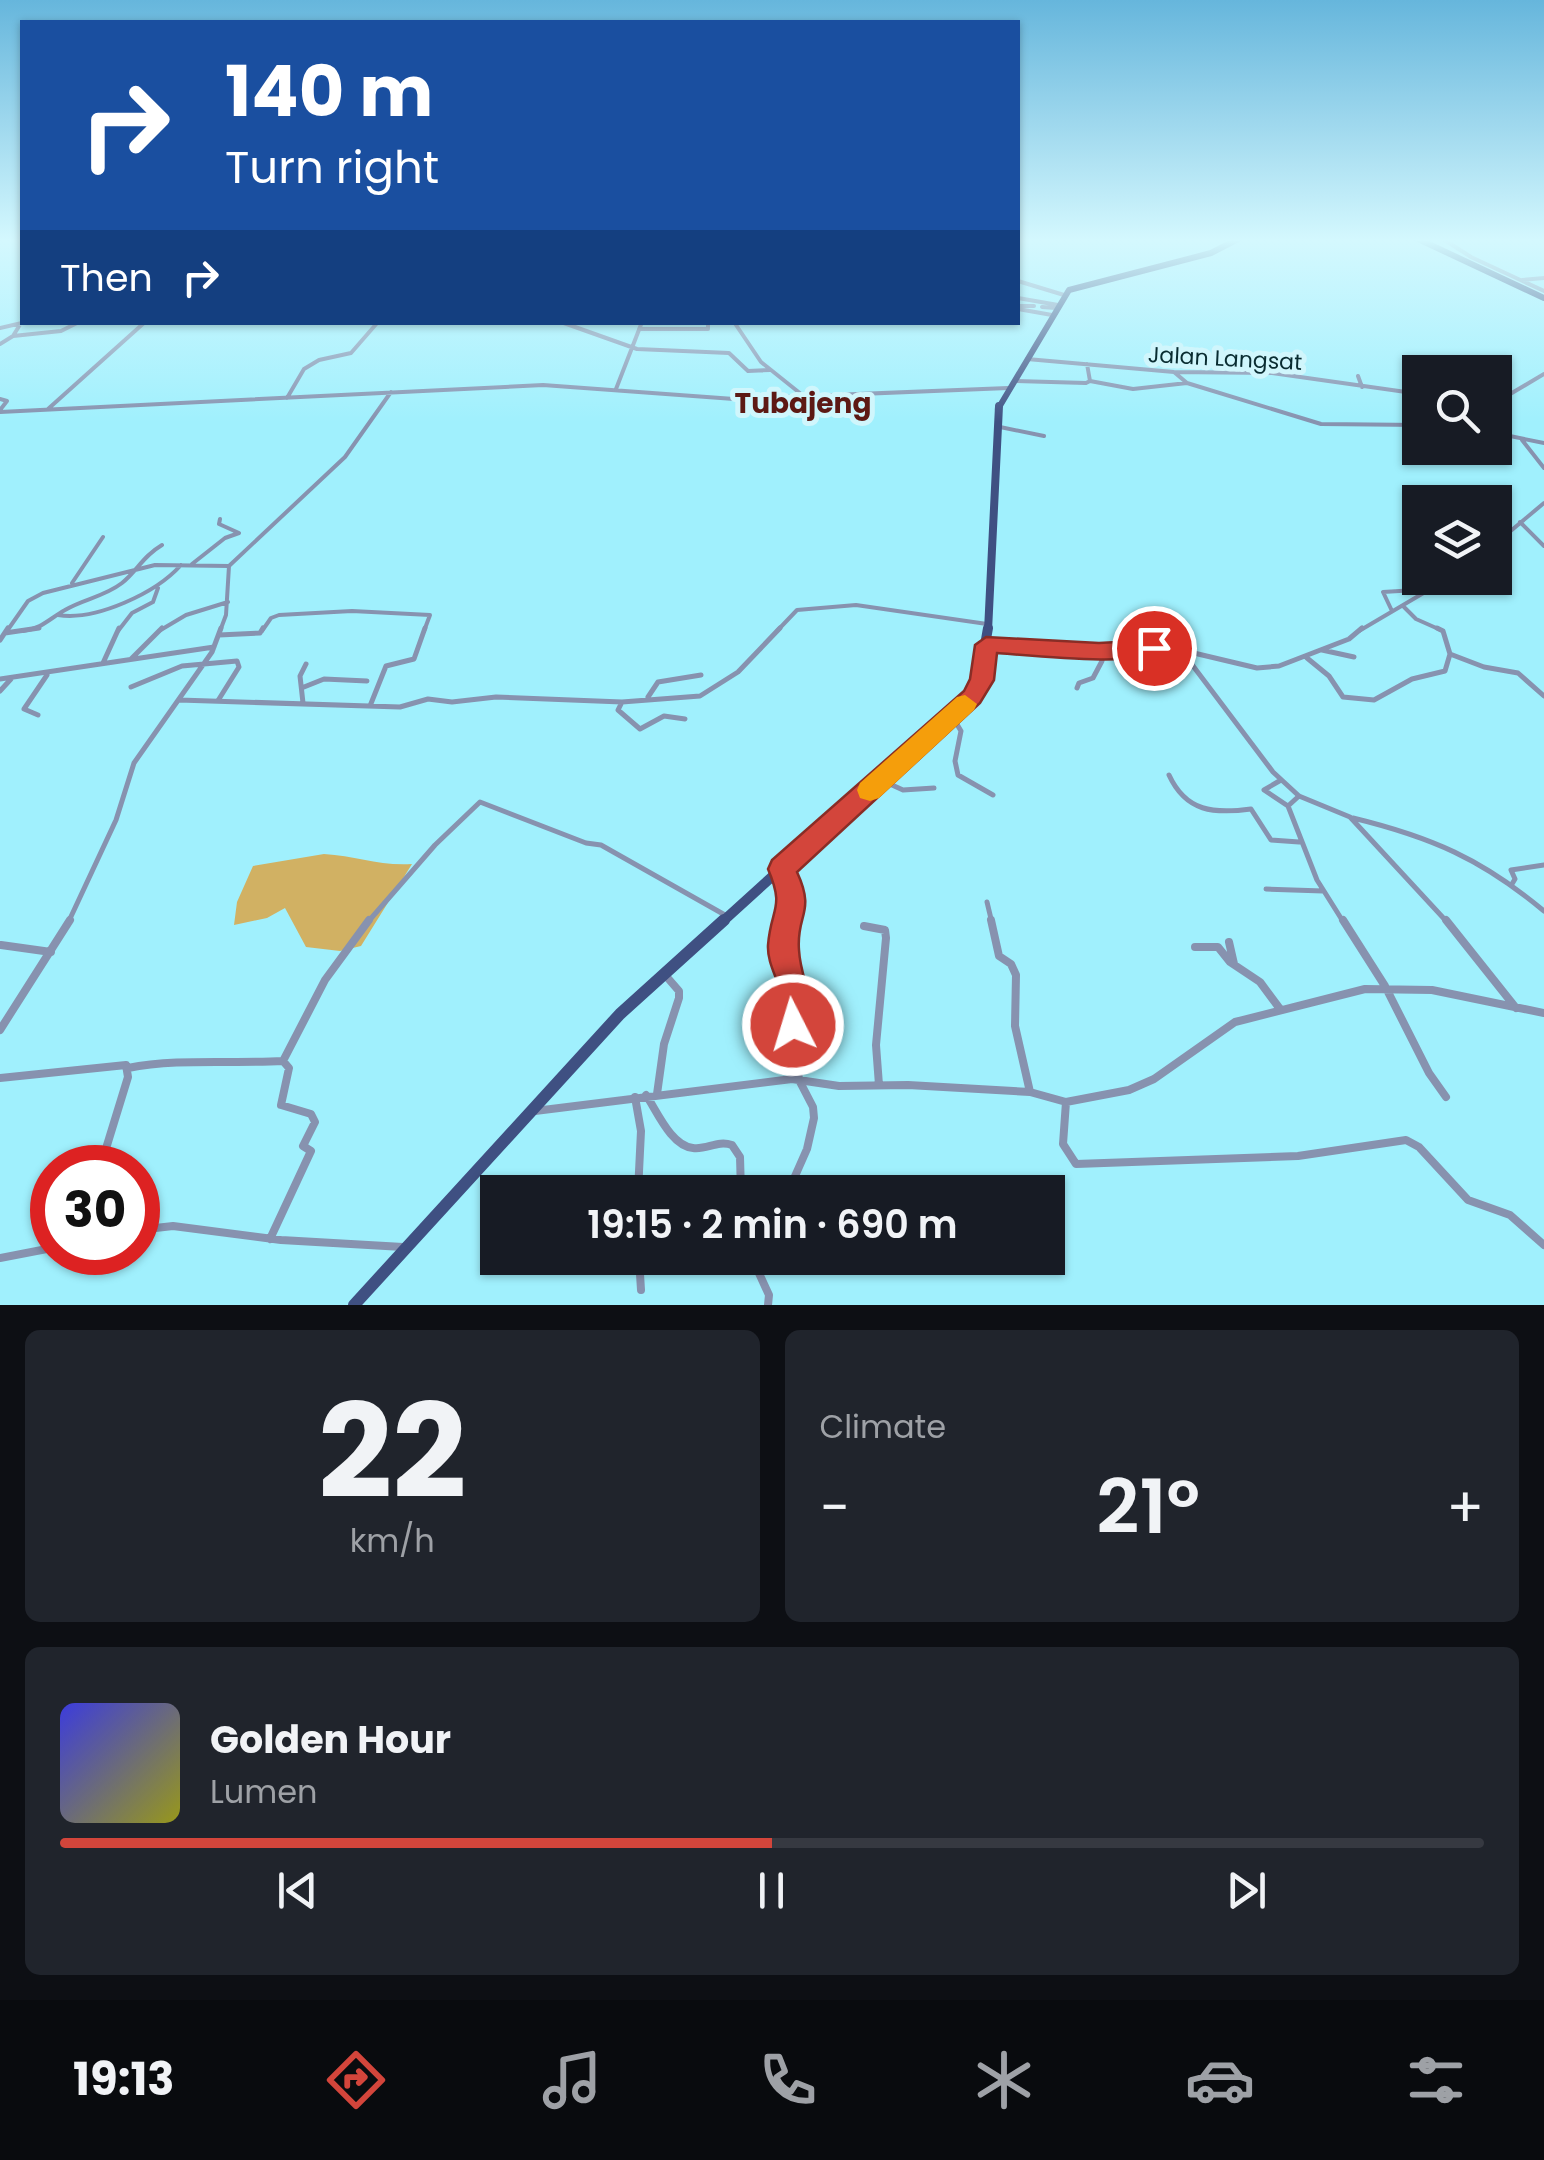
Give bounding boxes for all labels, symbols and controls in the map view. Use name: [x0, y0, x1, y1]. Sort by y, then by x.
text: 140 m: [225, 42, 433, 141]
icon: right: [60, 60, 190, 190]
text: Turn right: [225, 136, 439, 199]
icon: right: [173, 250, 228, 305]
text: Then: [60, 251, 153, 304]
street label: Jalan Langsat: [1147, 339, 1303, 378]
map controls: [1402, 355, 1512, 595]
button: search: [1402, 355, 1512, 465]
district label: Tubajeng: [735, 384, 871, 423]
button: layers: [1402, 485, 1512, 595]
pin: [1112, 606, 1197, 691]
icon: arrive: [1127, 621, 1182, 676]
position arrow: [741, 973, 845, 1077]
speed limit sign: 30: [30, 1145, 160, 1275]
text: 19:15 · 2 min · 690 m: [587, 1198, 958, 1251]
text: 22: [318, 1360, 466, 1543]
text: Climate: [820, 1404, 946, 1449]
text: 21°: [1096, 1454, 1200, 1559]
text: −: [820, 1469, 850, 1546]
text: +: [1446, 1469, 1484, 1546]
text: km/h: [350, 1518, 435, 1563]
text: Golden Hour: [210, 1713, 451, 1766]
text: Lumen: [210, 1769, 318, 1814]
icon: previous: [270, 1863, 325, 1918]
icon: pause: [744, 1863, 799, 1918]
icon: next: [1219, 1863, 1274, 1918]
icon: directions: [321, 2045, 391, 2115]
icon: music: [537, 2045, 607, 2115]
icon: phone: [753, 2045, 823, 2115]
icon: climate: [969, 2045, 1039, 2115]
icon: car: [1185, 2045, 1255, 2115]
icon: filters: [1401, 2045, 1471, 2115]
text: 19:13: [73, 2048, 175, 2111]

